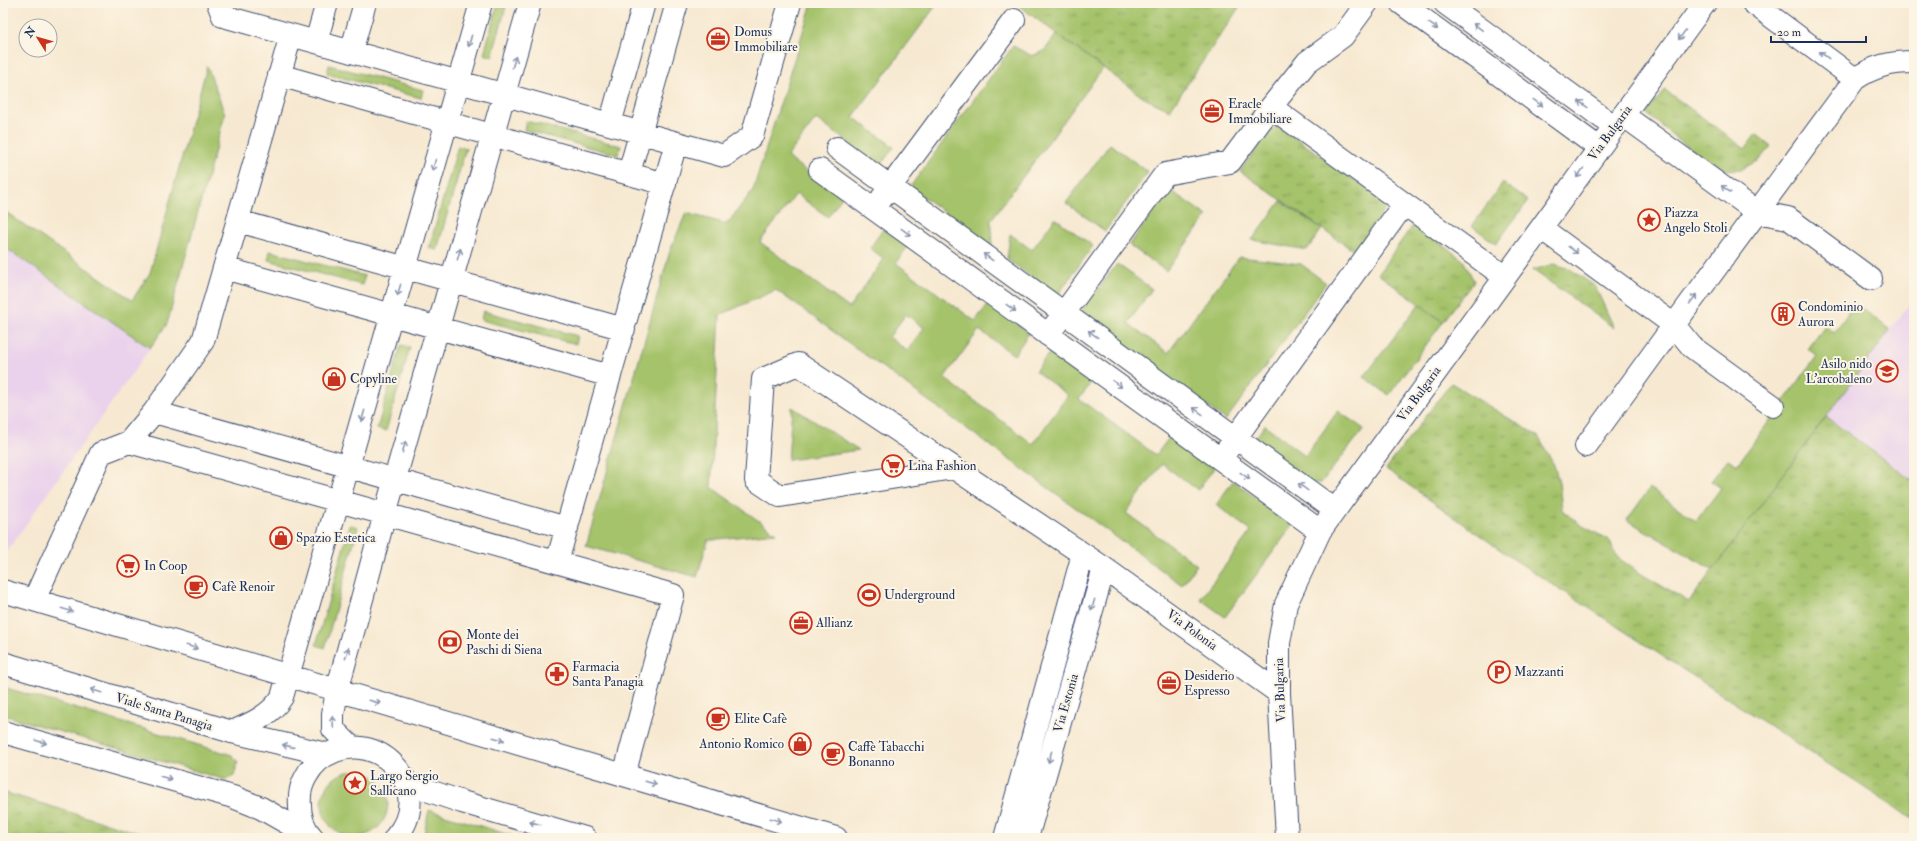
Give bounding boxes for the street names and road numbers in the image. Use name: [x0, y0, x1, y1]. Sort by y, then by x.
street label: Via Bulgaria: [1585, 102, 1636, 164]
street label: Via Bulgaria: [1394, 363, 1445, 425]
street label: Via Polonia: [1163, 606, 1221, 654]
street label: Via Bulgaria: [1271, 657, 1289, 723]
street label: Via Estonia: [1050, 671, 1082, 734]
street label: Viale Santa Panagia: [113, 690, 215, 735]

